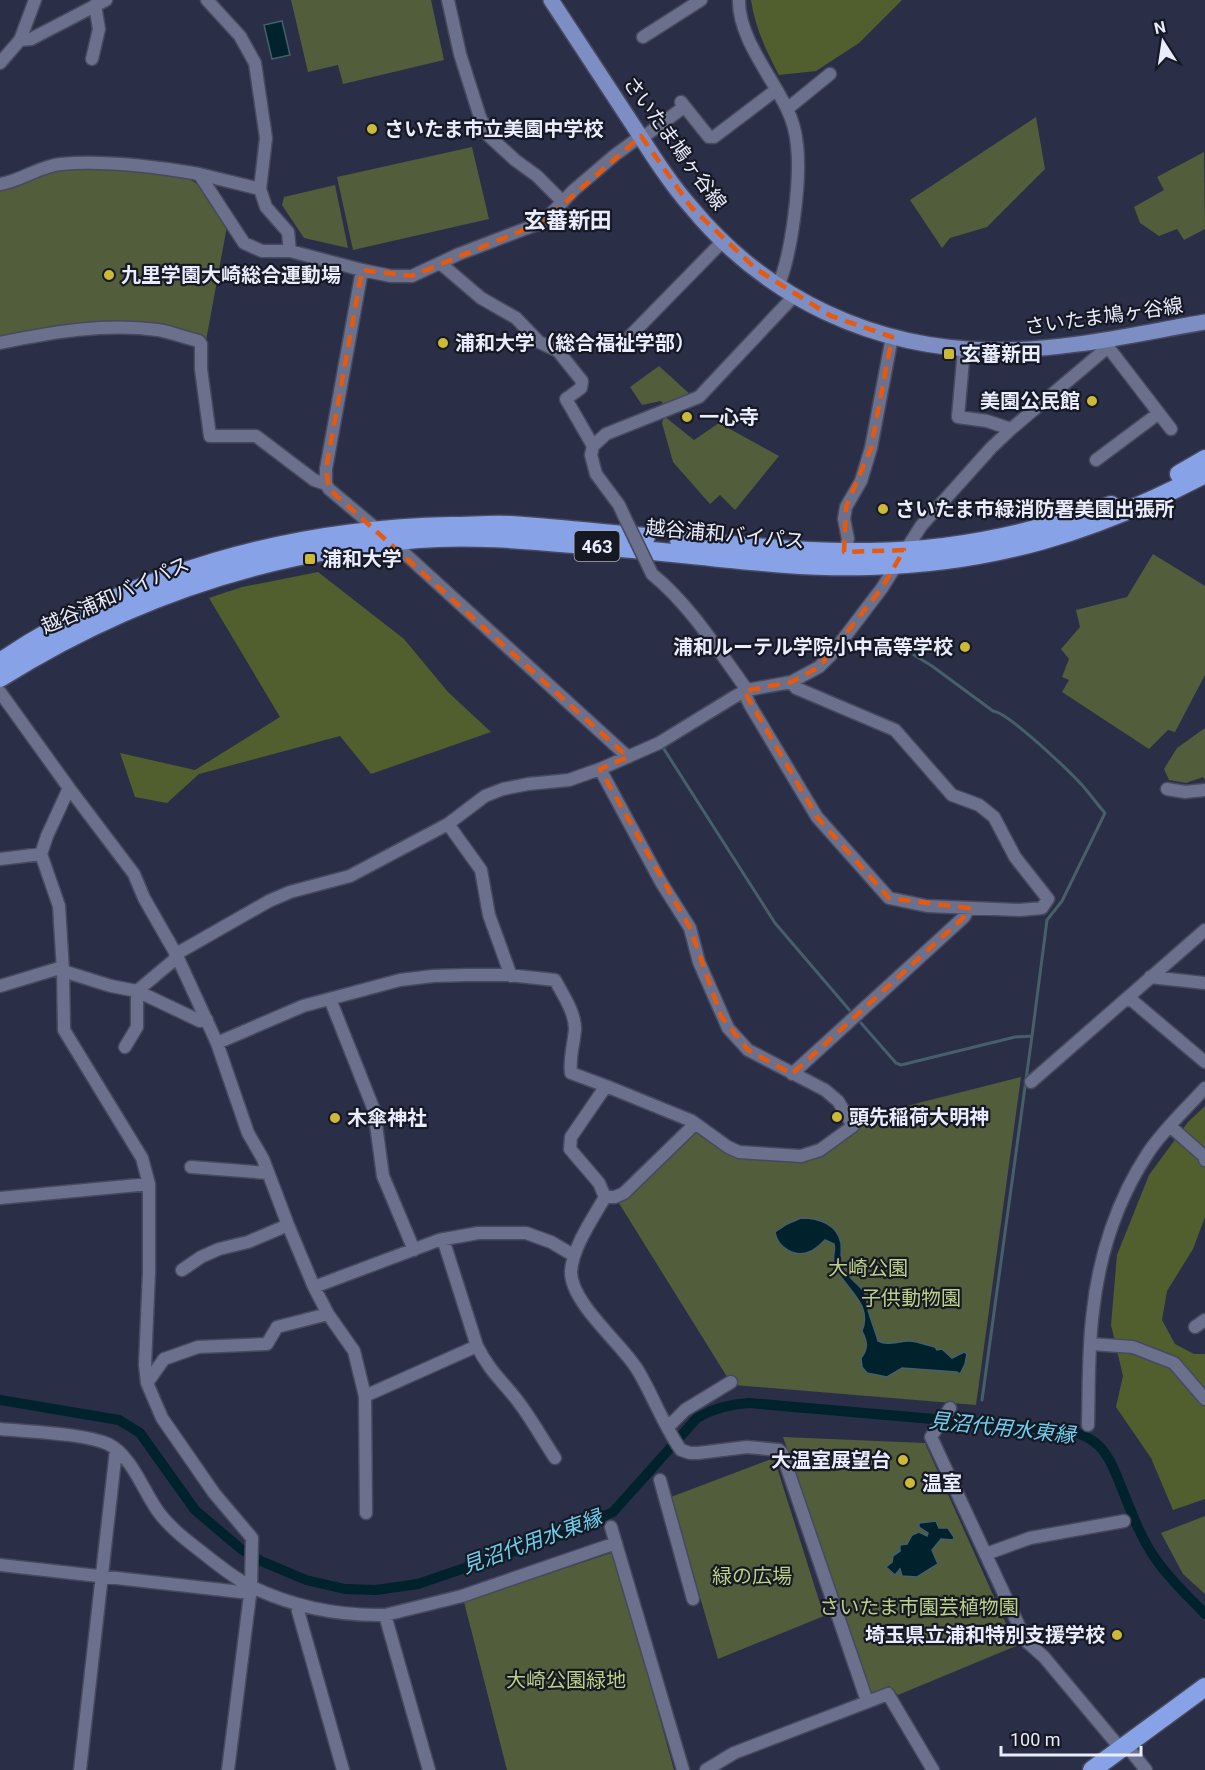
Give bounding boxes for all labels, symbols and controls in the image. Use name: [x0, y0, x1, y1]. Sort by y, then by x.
north arrow: [1133, 12, 1193, 72]
text: N: [1152, 17, 1167, 38]
street label: さいたま鳩ヶ谷線: [618, 71, 732, 215]
place label: さいたま市立美園中学校: [384, 117, 603, 141]
marker: さいたま市立美園中学校: [365, 122, 379, 136]
district label: 玄蕃新田: [524, 208, 612, 233]
place label: 九里学園大崎総合運動場: [121, 263, 341, 287]
marker: 九里学園大崎総合運動場: [102, 268, 116, 282]
street label: さいたま鳩ヶ谷線: [1023, 293, 1185, 339]
place label: 浦和大学（総合福祉学部）: [455, 331, 695, 355]
marker: 浦和大学（総合福祉学部）: [436, 336, 450, 350]
place label: 玄蕃新田: [961, 342, 1041, 366]
marker: 玄蕃新田: [942, 347, 956, 361]
place label: 美園公民館: [980, 389, 1080, 413]
marker: 美園公民館: [1085, 394, 1099, 408]
place label: 一心寺: [699, 405, 759, 429]
marker: 一心寺: [680, 410, 694, 424]
place label: さいたま市緑消防署美園出張所: [895, 497, 1174, 521]
marker: さいたま市緑消防署美園出張所: [876, 502, 890, 516]
street label: 越谷浦和バイパス: [644, 515, 806, 553]
road number: 463: [574, 531, 620, 561]
place label: 浦和大学: [322, 547, 402, 571]
street label: 越谷浦和バイパス: [37, 552, 193, 638]
marker: 浦和大学: [303, 552, 317, 566]
place label: 浦和ルーテル学院小中高等学校: [673, 635, 953, 659]
marker: 浦和ルーテル学院小中高等学校: [958, 640, 972, 654]
place label: 頭先稲荷大明神: [849, 1105, 989, 1129]
place label: 木傘神社: [347, 1106, 427, 1130]
marker: 頭先稲荷大明神: [830, 1110, 844, 1124]
marker: 木傘神社: [328, 1111, 342, 1125]
park label: 大崎公園: [828, 1256, 908, 1280]
park label: 子供動物園: [861, 1286, 961, 1310]
water label: 見沼代用水東縁: [928, 1408, 1078, 1448]
place label: 大温室展望台: [771, 1448, 891, 1472]
marker: 大温室展望台: [896, 1453, 910, 1467]
place label: 温室: [922, 1471, 962, 1495]
marker: 温室: [903, 1476, 917, 1490]
water label: 見沼代用水東縁: [459, 1505, 607, 1578]
park label: 緑の広場: [712, 1564, 792, 1588]
park label: さいたま市園芸植物園: [819, 1595, 1019, 1619]
place label: 埼玉県立浦和特別支援学校: [865, 1623, 1105, 1647]
marker: 埼玉県立浦和特別支援学校: [1110, 1628, 1124, 1642]
park label: 大崎公園緑地: [506, 1668, 626, 1692]
scale bar: [1001, 1719, 1140, 1757]
text: 100 m: [1010, 1729, 1061, 1750]

